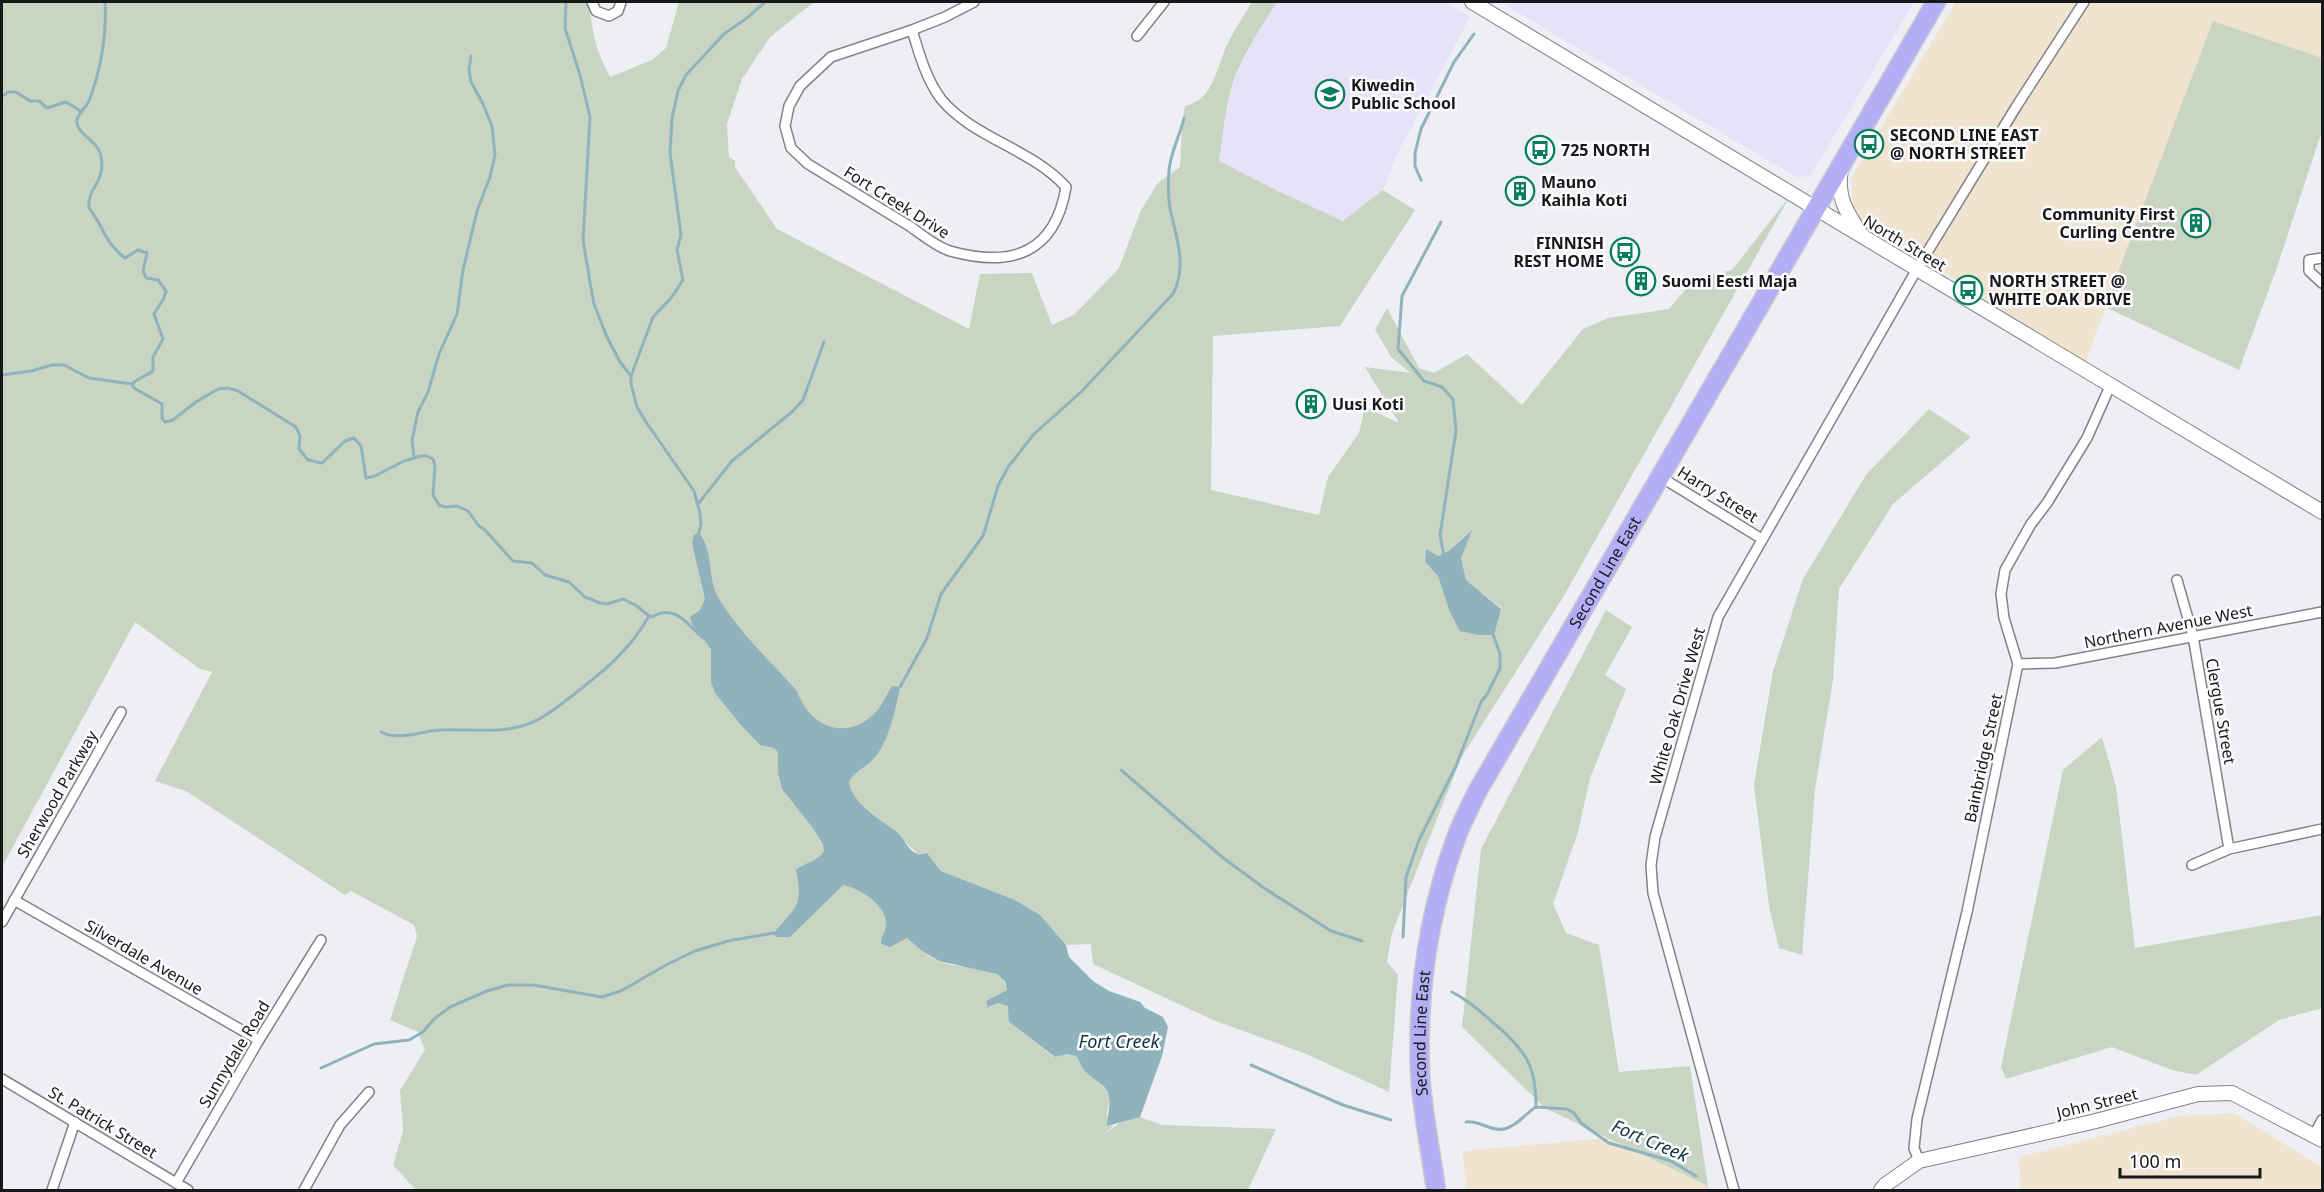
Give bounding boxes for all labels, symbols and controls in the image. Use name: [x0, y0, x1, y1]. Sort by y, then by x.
place label: Kiwedin Public School: [1351, 74, 1456, 114]
school or university icon: Kiwedin Public School: [1314, 78, 1346, 110]
place label: SECOND LINE EAST @ NORTH STREET: [1890, 124, 2039, 164]
bus stop icon: SECOND LINE EAST @ NORTH STREET: [1853, 128, 1885, 160]
bus stop icon: 725 NORTH: [1524, 134, 1556, 166]
place label: 725 NORTH: [1561, 139, 1650, 161]
street label: Fort Creek Drive: [840, 161, 954, 243]
place label: Mauno Kaihla Koti: [1541, 171, 1627, 211]
building icon: Mauno Kaihla Koti: [1504, 175, 1536, 207]
place label: Community First Curling Centre: [2042, 203, 2175, 243]
building icon: Community First Curling Centre: [2180, 207, 2212, 239]
street label: North Street: [1859, 210, 1951, 276]
place label: FINNISH REST HOME: [1513, 232, 1604, 272]
bus stop icon: FINNISH REST HOME: [1609, 236, 1641, 268]
building icon: Suomi Eesti Maja: [1625, 265, 1657, 297]
place label: Suomi Eesti Maja: [1662, 270, 1797, 292]
place label: NORTH STREET @ WHITE OAK DRIVE: [1989, 270, 2131, 310]
bus stop icon: NORTH STREET @ WHITE OAK DRIVE: [1952, 274, 1984, 306]
building icon: Uusi Koti: [1295, 388, 1327, 420]
place label: Uusi Koti: [1332, 393, 1404, 415]
street label: Harry Street: [1674, 461, 1763, 528]
street label: Second Line East: [1563, 512, 1646, 632]
street label: Northern Avenue West: [2082, 599, 2254, 653]
street label: White Oak Drive West: [1644, 625, 1710, 787]
street label: Clergue Street: [2201, 656, 2241, 766]
street label: Bainbridge Street: [1959, 691, 2007, 825]
street label: Sherwood Parkway: [12, 726, 103, 862]
street label: Silverdale Avenue: [81, 914, 207, 1000]
street label: Second Line East: [1409, 969, 1435, 1097]
street label: Sunnydale Road: [193, 996, 275, 1112]
water label: Fort Creek: [1079, 1029, 1160, 1053]
street label: St. Patrick Street: [45, 1081, 162, 1163]
street label: John Street: [2052, 1082, 2140, 1124]
water label: Fort Creek: [1609, 1113, 1693, 1167]
scale bar: [2120, 1141, 2260, 1179]
text: 100 m: [2129, 1149, 2181, 1173]

